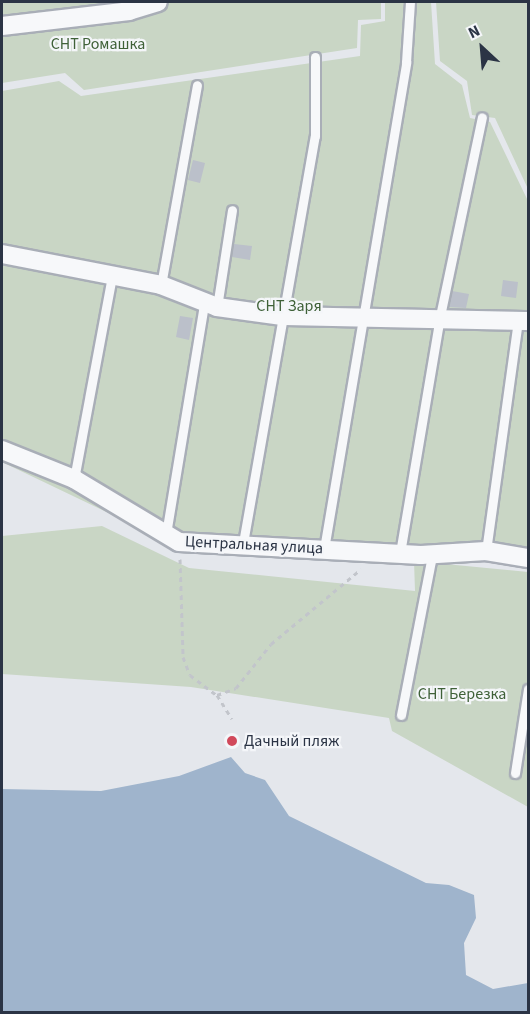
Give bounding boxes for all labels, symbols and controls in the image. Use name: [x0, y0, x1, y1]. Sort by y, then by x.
north arrow: [452, 18, 512, 78]
text: N: [464, 20, 484, 44]
park label: СНТ Ромашка: [51, 34, 145, 54]
park label: СНТ Заря: [256, 296, 322, 316]
street label: Центральная улица: [184, 532, 324, 558]
park label: СНТ Березка: [418, 684, 506, 704]
place label: Дачный пляж: [244, 731, 339, 751]
marker: Дачный пляж: [225, 734, 239, 748]

